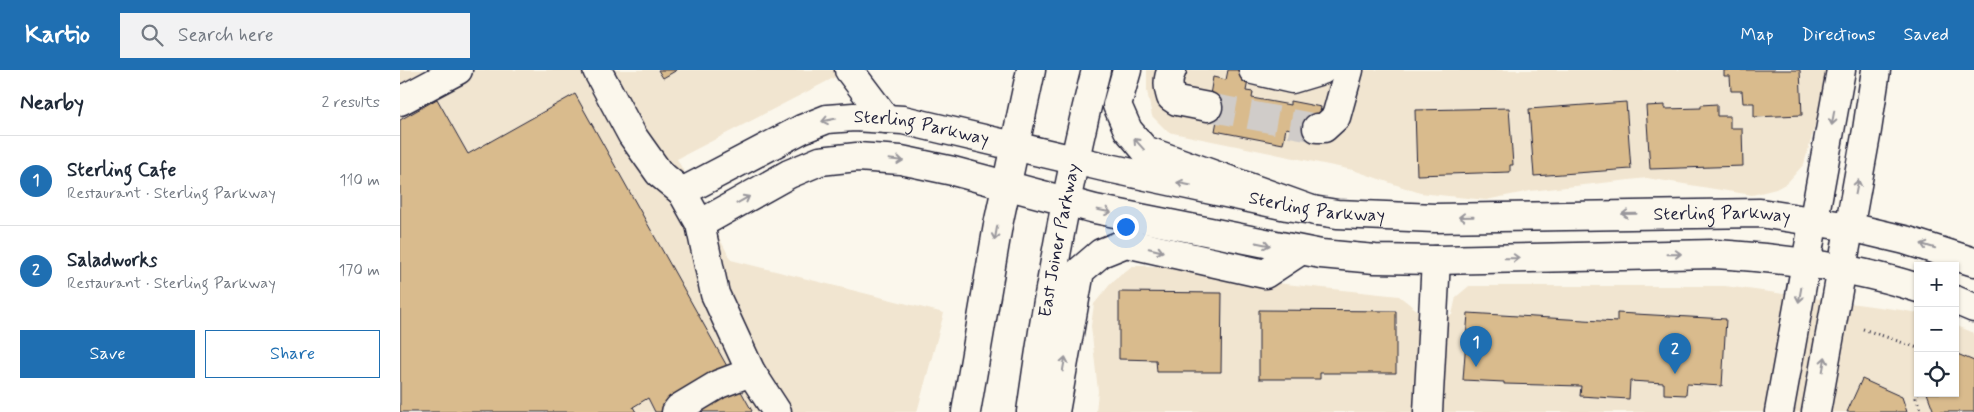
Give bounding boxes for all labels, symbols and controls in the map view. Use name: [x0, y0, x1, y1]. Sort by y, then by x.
search box: [120, 13, 470, 58]
text: Kartio: [25, 20, 90, 51]
icon: search: [138, 21, 166, 49]
text: Search here: [178, 23, 274, 48]
text: Map: [1741, 23, 1774, 47]
text: Directions: [1802, 23, 1876, 47]
text: Saved: [1904, 23, 1949, 47]
text: Nearby: [20, 89, 84, 117]
text: 2 results: [322, 92, 380, 113]
street label: Sterling Parkway: [853, 105, 992, 152]
one-way arrow: [1827, 110, 1837, 126]
one-way arrow: [822, 116, 838, 125]
one-way arrow: [1133, 137, 1145, 150]
one-way arrow: [887, 155, 903, 165]
text: Sterling Cafe: [67, 158, 176, 183]
street label: East Joiner Parkway: [1033, 161, 1086, 319]
text: 1: [32, 170, 40, 191]
text: 110 m: [339, 170, 380, 191]
one-way arrow: [1177, 179, 1193, 189]
one-way arrow: [1853, 179, 1862, 195]
text: Restaurant · Sterling Parkway: [67, 183, 276, 204]
street label: Sterling Parkway: [1246, 186, 1385, 228]
one-way arrow: [735, 195, 750, 205]
street label: Sterling Parkway: [1653, 201, 1792, 230]
one-way arrow: [1095, 207, 1111, 216]
one-way arrow: [1621, 209, 1637, 219]
one-way arrow: [1458, 212, 1474, 222]
your location: [1113, 214, 1139, 240]
one-way arrow: [991, 225, 1001, 241]
one-way arrow: [1254, 240, 1270, 249]
one-way arrow: [1920, 241, 1936, 251]
one-way arrow: [1148, 246, 1164, 255]
text: Saladworks: [67, 248, 157, 273]
one-way arrow: [1666, 250, 1682, 259]
one-way arrow: [1503, 253, 1519, 263]
text: 2: [32, 260, 40, 281]
text: 170 m: [338, 260, 380, 281]
map controls: [1914, 262, 1959, 397]
button: +: [1914, 262, 1959, 307]
text: Restaurant · Sterling Parkway: [67, 273, 276, 294]
one-way arrow: [1795, 287, 1804, 303]
button: −: [1914, 307, 1959, 352]
pin: 1: [1460, 326, 1492, 367]
button: Save: [20, 330, 195, 378]
button: Share: [205, 330, 380, 378]
pin: 2: [1659, 333, 1691, 374]
button: locate: [1914, 352, 1959, 397]
one-way arrow: [1059, 356, 1069, 372]
one-way arrow: [1820, 356, 1830, 372]

